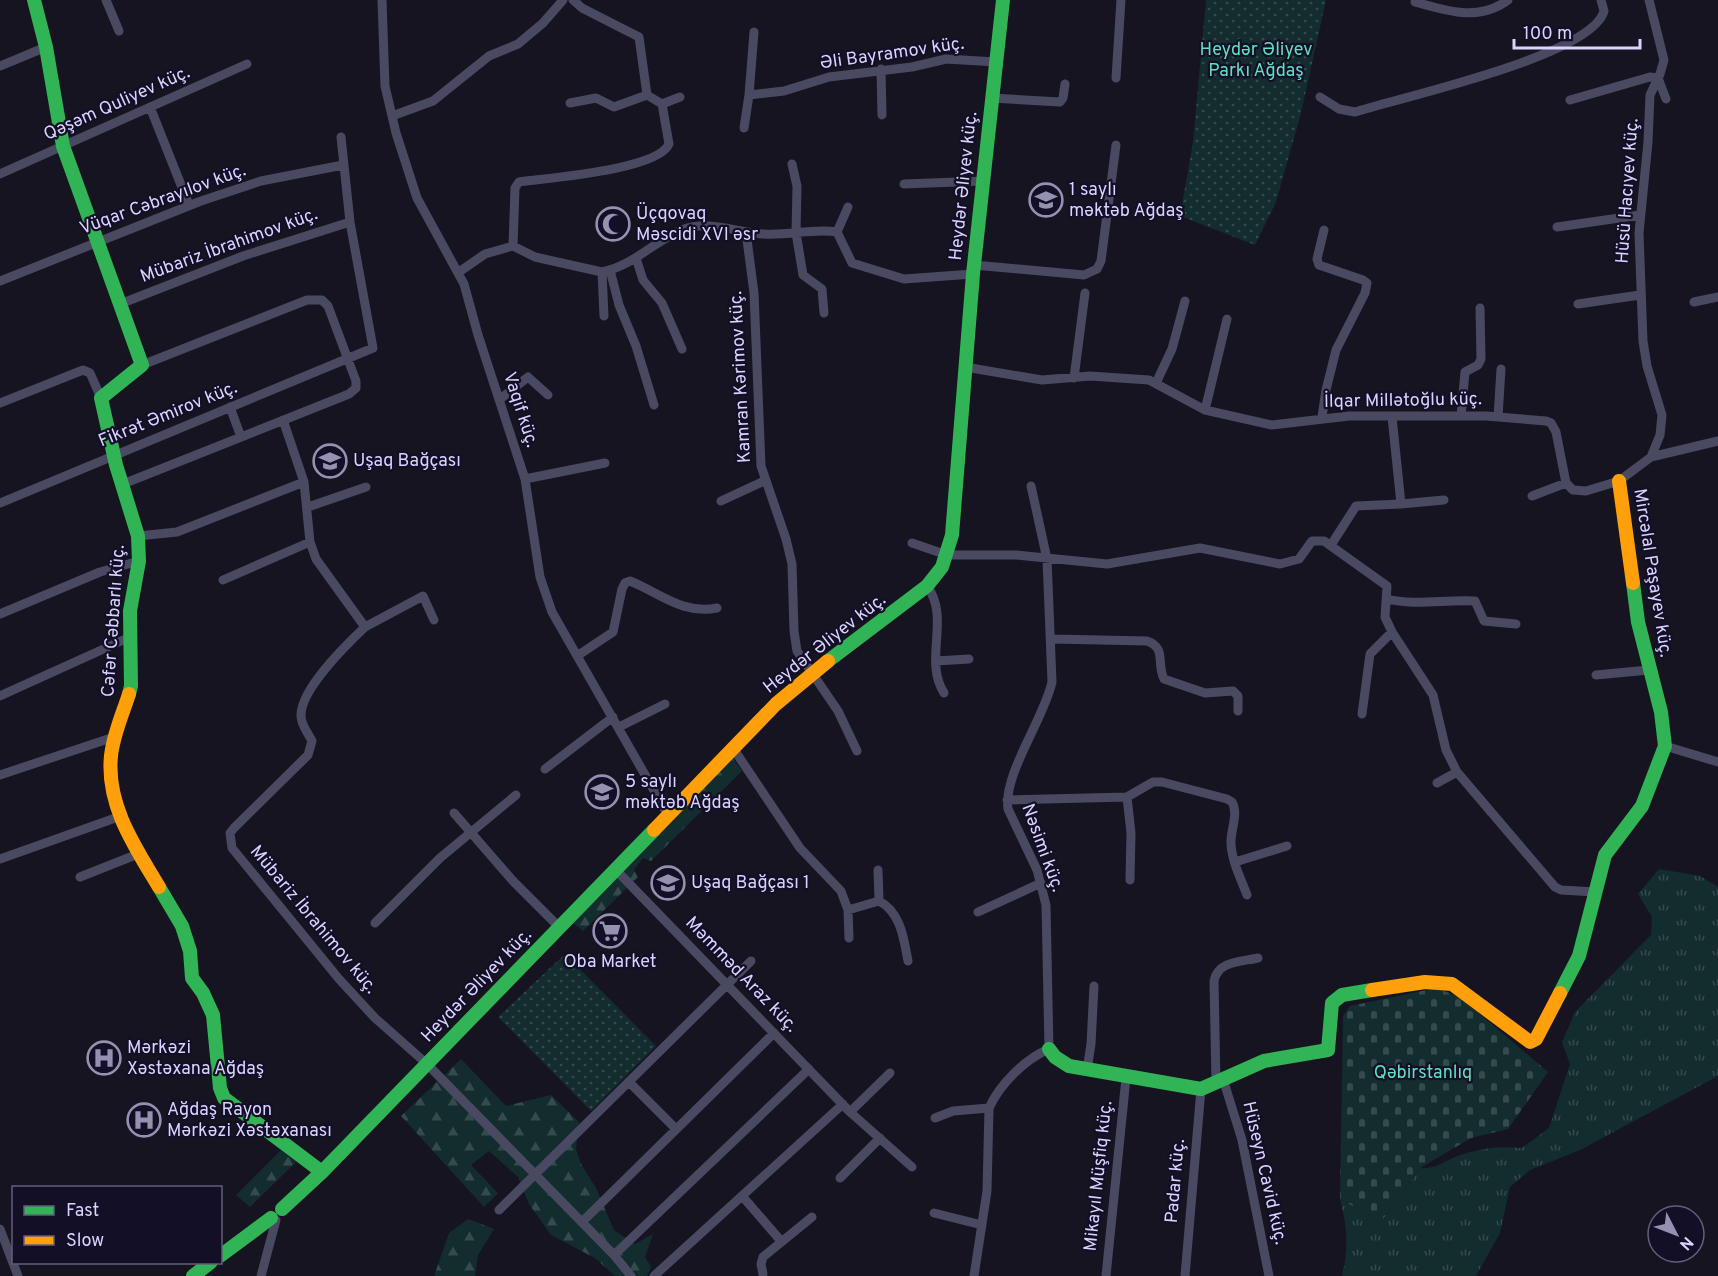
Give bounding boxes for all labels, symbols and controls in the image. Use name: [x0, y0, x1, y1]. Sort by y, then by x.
scale bar: [1514, 12, 1640, 50]
text: 100 m: [1523, 23, 1572, 46]
street label: Əli Bayramov küç.: [818, 32, 966, 76]
park label: Heydər Əliyev Parkı Ağdaş: [1200, 39, 1312, 83]
street label: Qəşəm Quliyev küç.: [40, 61, 194, 147]
street label: Heydər Əliyev küç.: [945, 110, 983, 262]
street label: Hüsü Hacıyev küç.: [1611, 117, 1645, 265]
street label: Vüqar Cəbrayılov küç.: [77, 159, 249, 241]
place label: 1 saylı məktəb Ağdaş: [1069, 179, 1184, 223]
school or university icon: 1 saylı məktəb Ağdaş: [1028, 182, 1064, 218]
street label: Mübariz İbrahimov küç.: [136, 201, 321, 289]
place label: Üçqovaq Məscidi XVI əsr: [636, 201, 758, 247]
mosque icon: Üçqovaq Məscidi XVI əsr: [595, 206, 631, 242]
street label: Kamran Kərimov küç.: [725, 290, 757, 464]
street label: Vaqif küç.: [497, 369, 543, 451]
street label: Fikrət Əmirov küç.: [95, 377, 241, 453]
street label: İlqar Millətoğlu küç.: [1324, 386, 1482, 414]
school or university icon: Uşaq Bağçası: [312, 443, 348, 479]
place label: Uşaq Bağçası: [353, 450, 461, 473]
street label: Mircəlal Paşayev küç.: [1627, 487, 1677, 659]
street label: Cəfər Cəbbarlı küç.: [97, 544, 131, 698]
street label: Heydər Əliyev küç.: [759, 589, 891, 699]
place label: 5 saylı məktəb Ağdaş: [625, 771, 740, 815]
school or university icon: 5 saylı məktəb Ağdaş: [584, 774, 620, 810]
street label: Nəsimi küç.: [1015, 801, 1069, 895]
street label: Mübariz İbrahimov küç.: [244, 840, 383, 999]
school or university icon: Uşaq Bağçası 1: [650, 865, 686, 901]
place label: Uşaq Bağçası 1: [691, 872, 810, 895]
street label: Məmməd Araz küç.: [680, 912, 802, 1038]
supermarket icon: Oba Market: [592, 913, 628, 949]
street label: Heydər Əliyev küç.: [417, 924, 537, 1048]
place label: Oba Market: [563, 951, 657, 974]
place label: Mərkəzi Xəstəxana Ağdaş: [127, 1037, 264, 1081]
hospital icon: Mərkəzi Xəstəxana Ağdaş: [86, 1040, 122, 1076]
park label: Qəbirstanlıq: [1374, 1062, 1472, 1085]
place label: Ağdaş Rayon Mərkəzi Xəstəxanası: [167, 1099, 332, 1143]
street label: Hüseyn Cavid küç.: [1236, 1099, 1292, 1247]
street label: Mikayıl Müşfiq küç.: [1080, 1100, 1118, 1252]
hospital icon: Ağdaş Rayon Mərkəzi Xəstəxanası: [126, 1102, 162, 1138]
street label: Padar küç.: [1161, 1138, 1191, 1224]
legend: [12, 1186, 222, 1264]
text: Fast: [66, 1200, 99, 1223]
north arrow: [1646, 1204, 1706, 1264]
text: Slow: [66, 1230, 104, 1253]
text: N: [1674, 1232, 1697, 1254]

